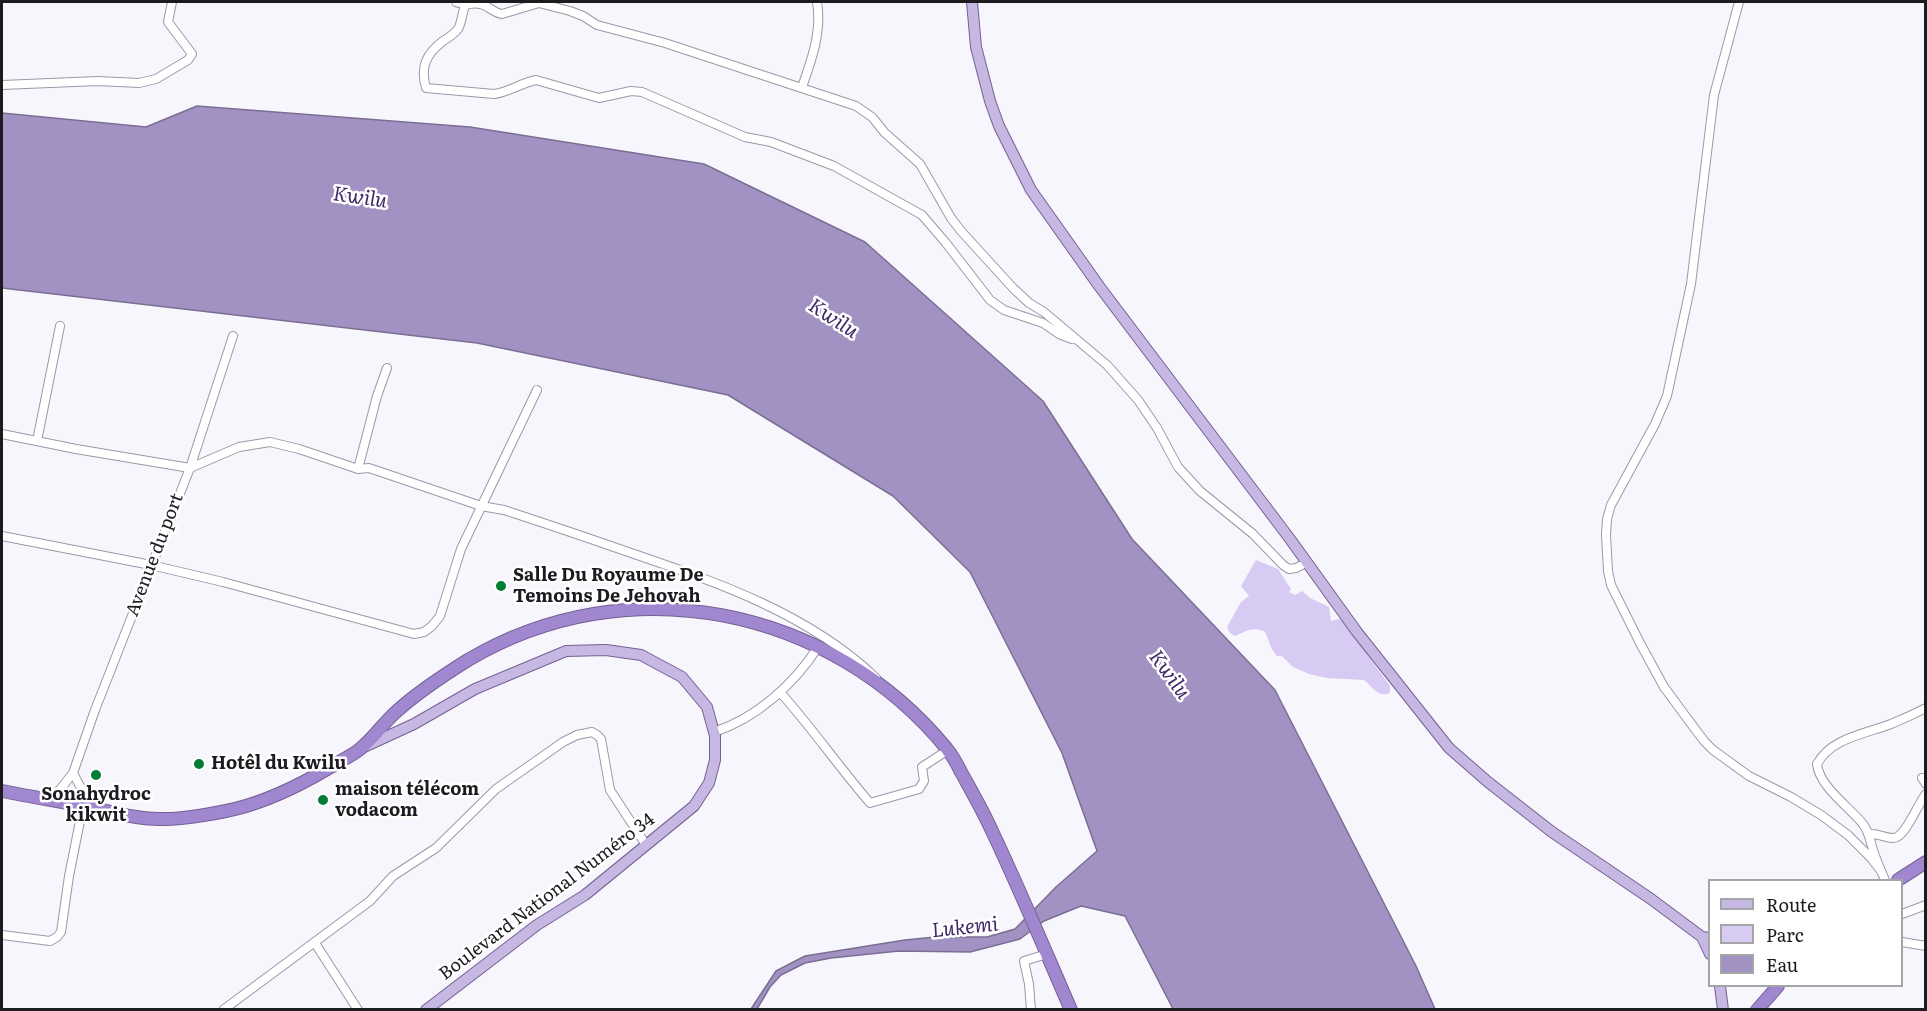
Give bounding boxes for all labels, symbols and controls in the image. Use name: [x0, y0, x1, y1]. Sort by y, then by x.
water label: Kwilu: [331, 182, 389, 214]
water label: Kwilu: [804, 294, 862, 344]
street label: Avenue du port: [122, 491, 188, 619]
place label: Salle Du Royaume De Temoins De Jehovah: [513, 565, 704, 608]
marker: Salle Du Royaume De Temoins De Jehovah: [494, 579, 508, 593]
water label: Kwilu: [1143, 646, 1195, 704]
place label: Hotêl du Kwilu: [211, 753, 346, 775]
marker: Hotêl du Kwilu: [192, 757, 206, 771]
marker: Sonahydroc kikwit: [89, 768, 103, 782]
place label: maison télécom vodacom: [335, 779, 479, 822]
place label: Sonahydroc kikwit: [41, 784, 151, 826]
marker: maison télécom vodacom: [316, 793, 330, 807]
street label: Boulevard National Numéro 34: [435, 809, 659, 985]
legend: [1708, 879, 1903, 987]
text: Route: [1766, 891, 1816, 918]
water label: Lukemi: [931, 913, 999, 943]
text: Parc: [1766, 921, 1804, 948]
text: Eau: [1766, 951, 1798, 978]

